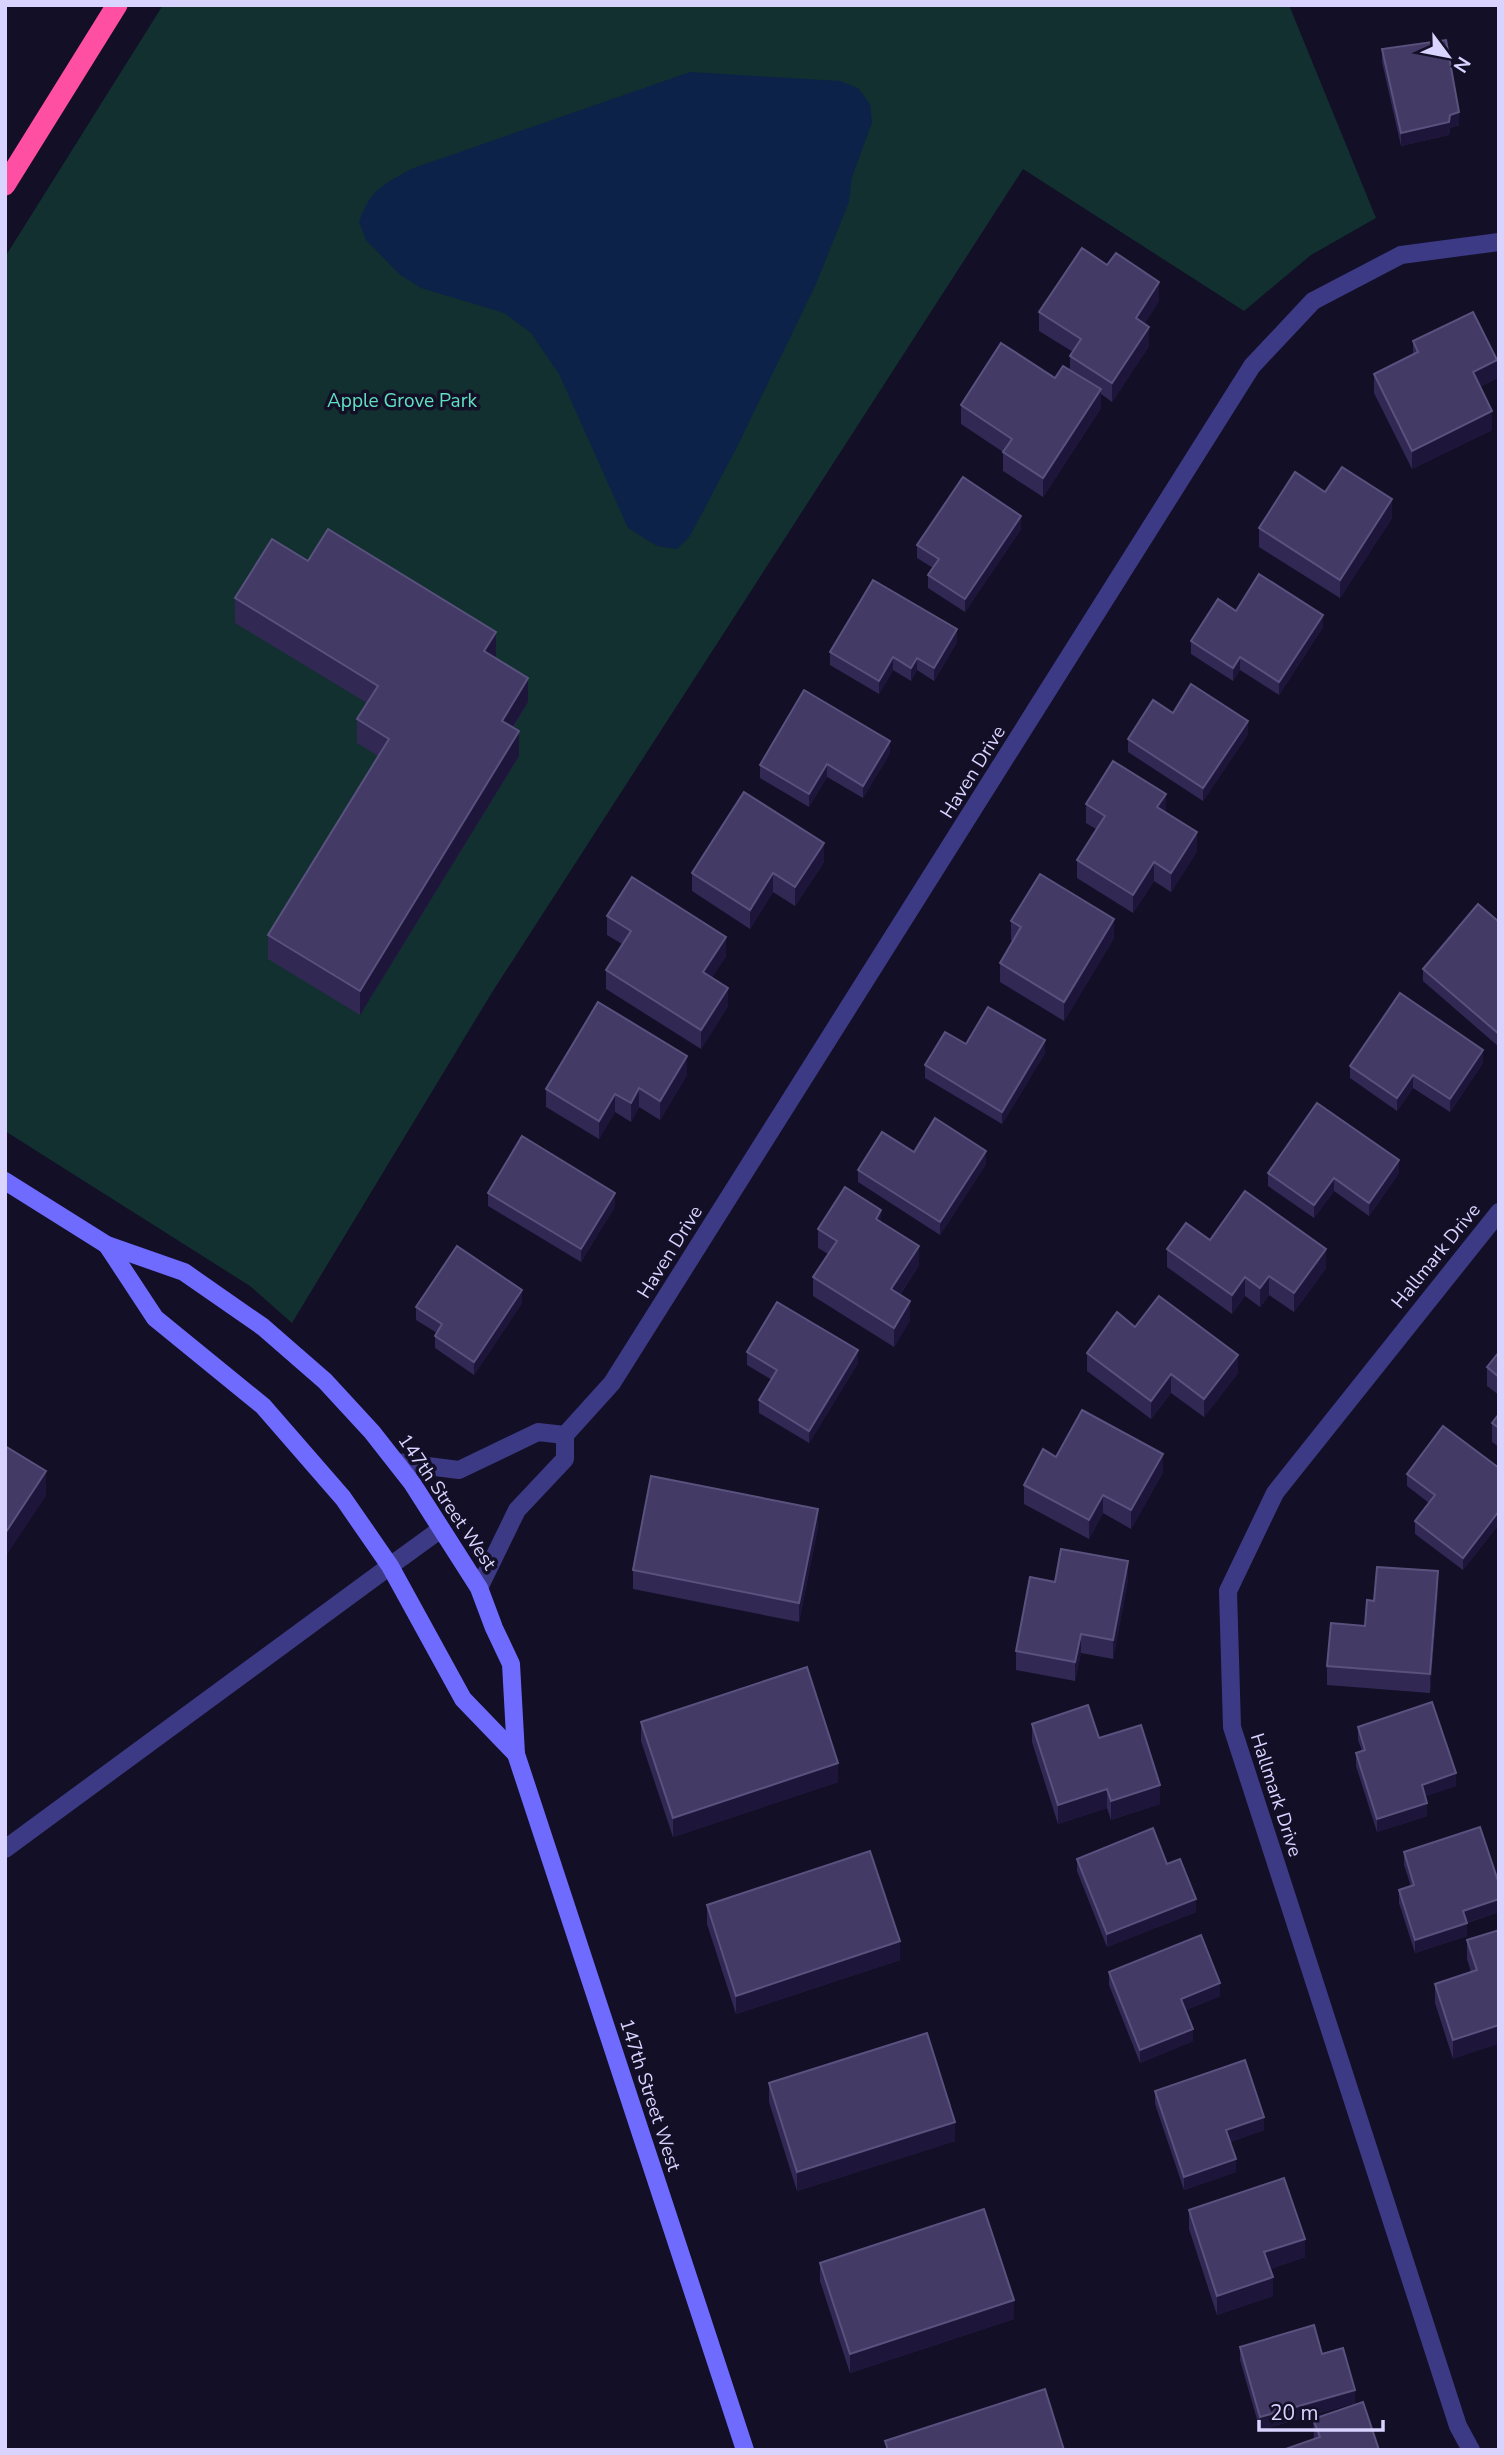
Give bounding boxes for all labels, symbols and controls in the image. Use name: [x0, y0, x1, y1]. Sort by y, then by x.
north arrow: [1413, 21, 1483, 91]
text: N: [1447, 52, 1476, 77]
park label: Apple Grove Park: [327, 388, 477, 414]
street label: Haven Drive: [934, 721, 1012, 823]
street label: Hallmark Drive: [1386, 1198, 1486, 1314]
street label: Haven Drive: [631, 1201, 709, 1303]
street label: 147th Street West: [392, 1429, 502, 1575]
street label: Hallmark Drive: [1244, 1730, 1308, 1860]
street label: 147th Street West: [613, 2015, 687, 2175]
scale bar: [1259, 2388, 1383, 2432]
text: 20 m: [1270, 2399, 1319, 2427]

